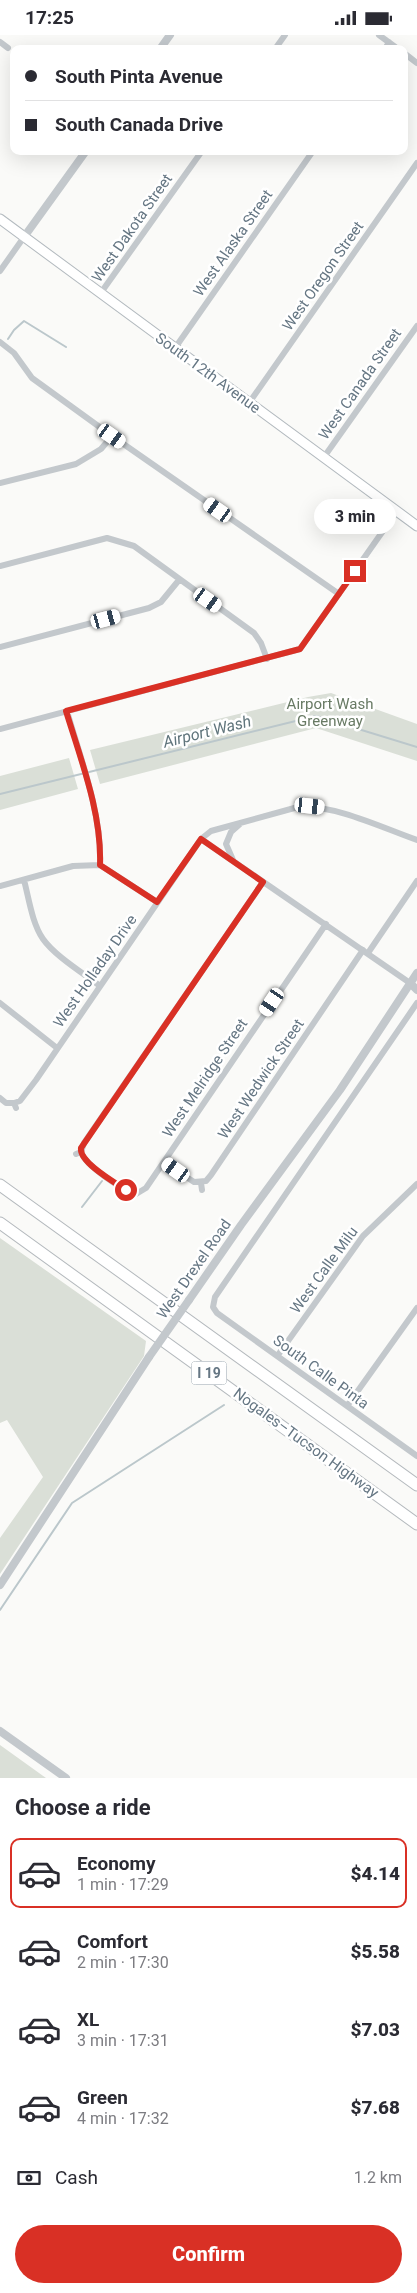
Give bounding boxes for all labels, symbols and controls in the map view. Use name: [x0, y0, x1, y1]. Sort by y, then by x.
text: 17:25: [25, 6, 74, 29]
text: South Pinta Avenue: [55, 65, 223, 88]
text: South Canada Drive: [55, 113, 223, 136]
street label: West Dakota Street: [88, 170, 176, 286]
street label: West Alaska Street: [190, 186, 277, 300]
street label: West Oregon Street: [279, 218, 367, 334]
street label: West Canada Street: [315, 325, 405, 443]
street label: South 12th Avenue: [152, 329, 264, 417]
car: [95, 421, 128, 451]
car: [201, 495, 234, 525]
callout: 3 min: [314, 499, 396, 533]
text: 3 min: [335, 507, 375, 526]
route end: [344, 560, 366, 582]
car: [191, 585, 224, 615]
car: [89, 608, 122, 630]
park label: Airport Wash Greenway: [287, 695, 373, 730]
water label: Airport Wash: [160, 711, 253, 752]
car: [294, 797, 325, 815]
street label: West Holladay Drive: [49, 911, 141, 1031]
car: [257, 985, 286, 1019]
street label: West Melridge Street: [159, 1015, 251, 1141]
street label: West Wedwick Street: [214, 1016, 308, 1142]
car: [159, 1155, 192, 1185]
route start: [115, 1179, 137, 1201]
street label: West Drexel Road: [153, 1216, 235, 1322]
street label: West Calle Milu: [286, 1223, 362, 1317]
street label: South Calle Pinta: [270, 1331, 372, 1413]
road number: I 19: [192, 1361, 226, 1385]
street label: Nogales–Tucson Highway: [230, 1384, 382, 1502]
text: Choose a ride: [15, 1795, 151, 1820]
icon: car: [17, 1851, 62, 1896]
text: Economy: [77, 1852, 156, 1875]
text: $4.14: [351, 1862, 400, 1885]
text: 1 min · 17:29: [77, 1875, 169, 1894]
icon: car: [17, 1929, 62, 1974]
text: Comfort: [77, 1930, 148, 1953]
text: $5.58: [351, 1940, 400, 1963]
text: 2 min · 17:30: [77, 1953, 169, 1972]
icon: car: [17, 2007, 62, 2052]
text: XL: [77, 2008, 99, 2031]
text: $7.03: [351, 2018, 400, 2041]
text: 3 min · 17:31: [77, 2031, 169, 2050]
icon: car: [17, 2085, 62, 2130]
text: Green: [77, 2086, 128, 2109]
text: $7.68: [351, 2096, 400, 2119]
text: 4 min · 17:32: [77, 2109, 169, 2128]
icon: cash: [15, 2164, 43, 2192]
text: Cash: [55, 2166, 98, 2189]
text: 1.2 km: [354, 2168, 402, 2187]
button: Confirm: [15, 2225, 402, 2283]

